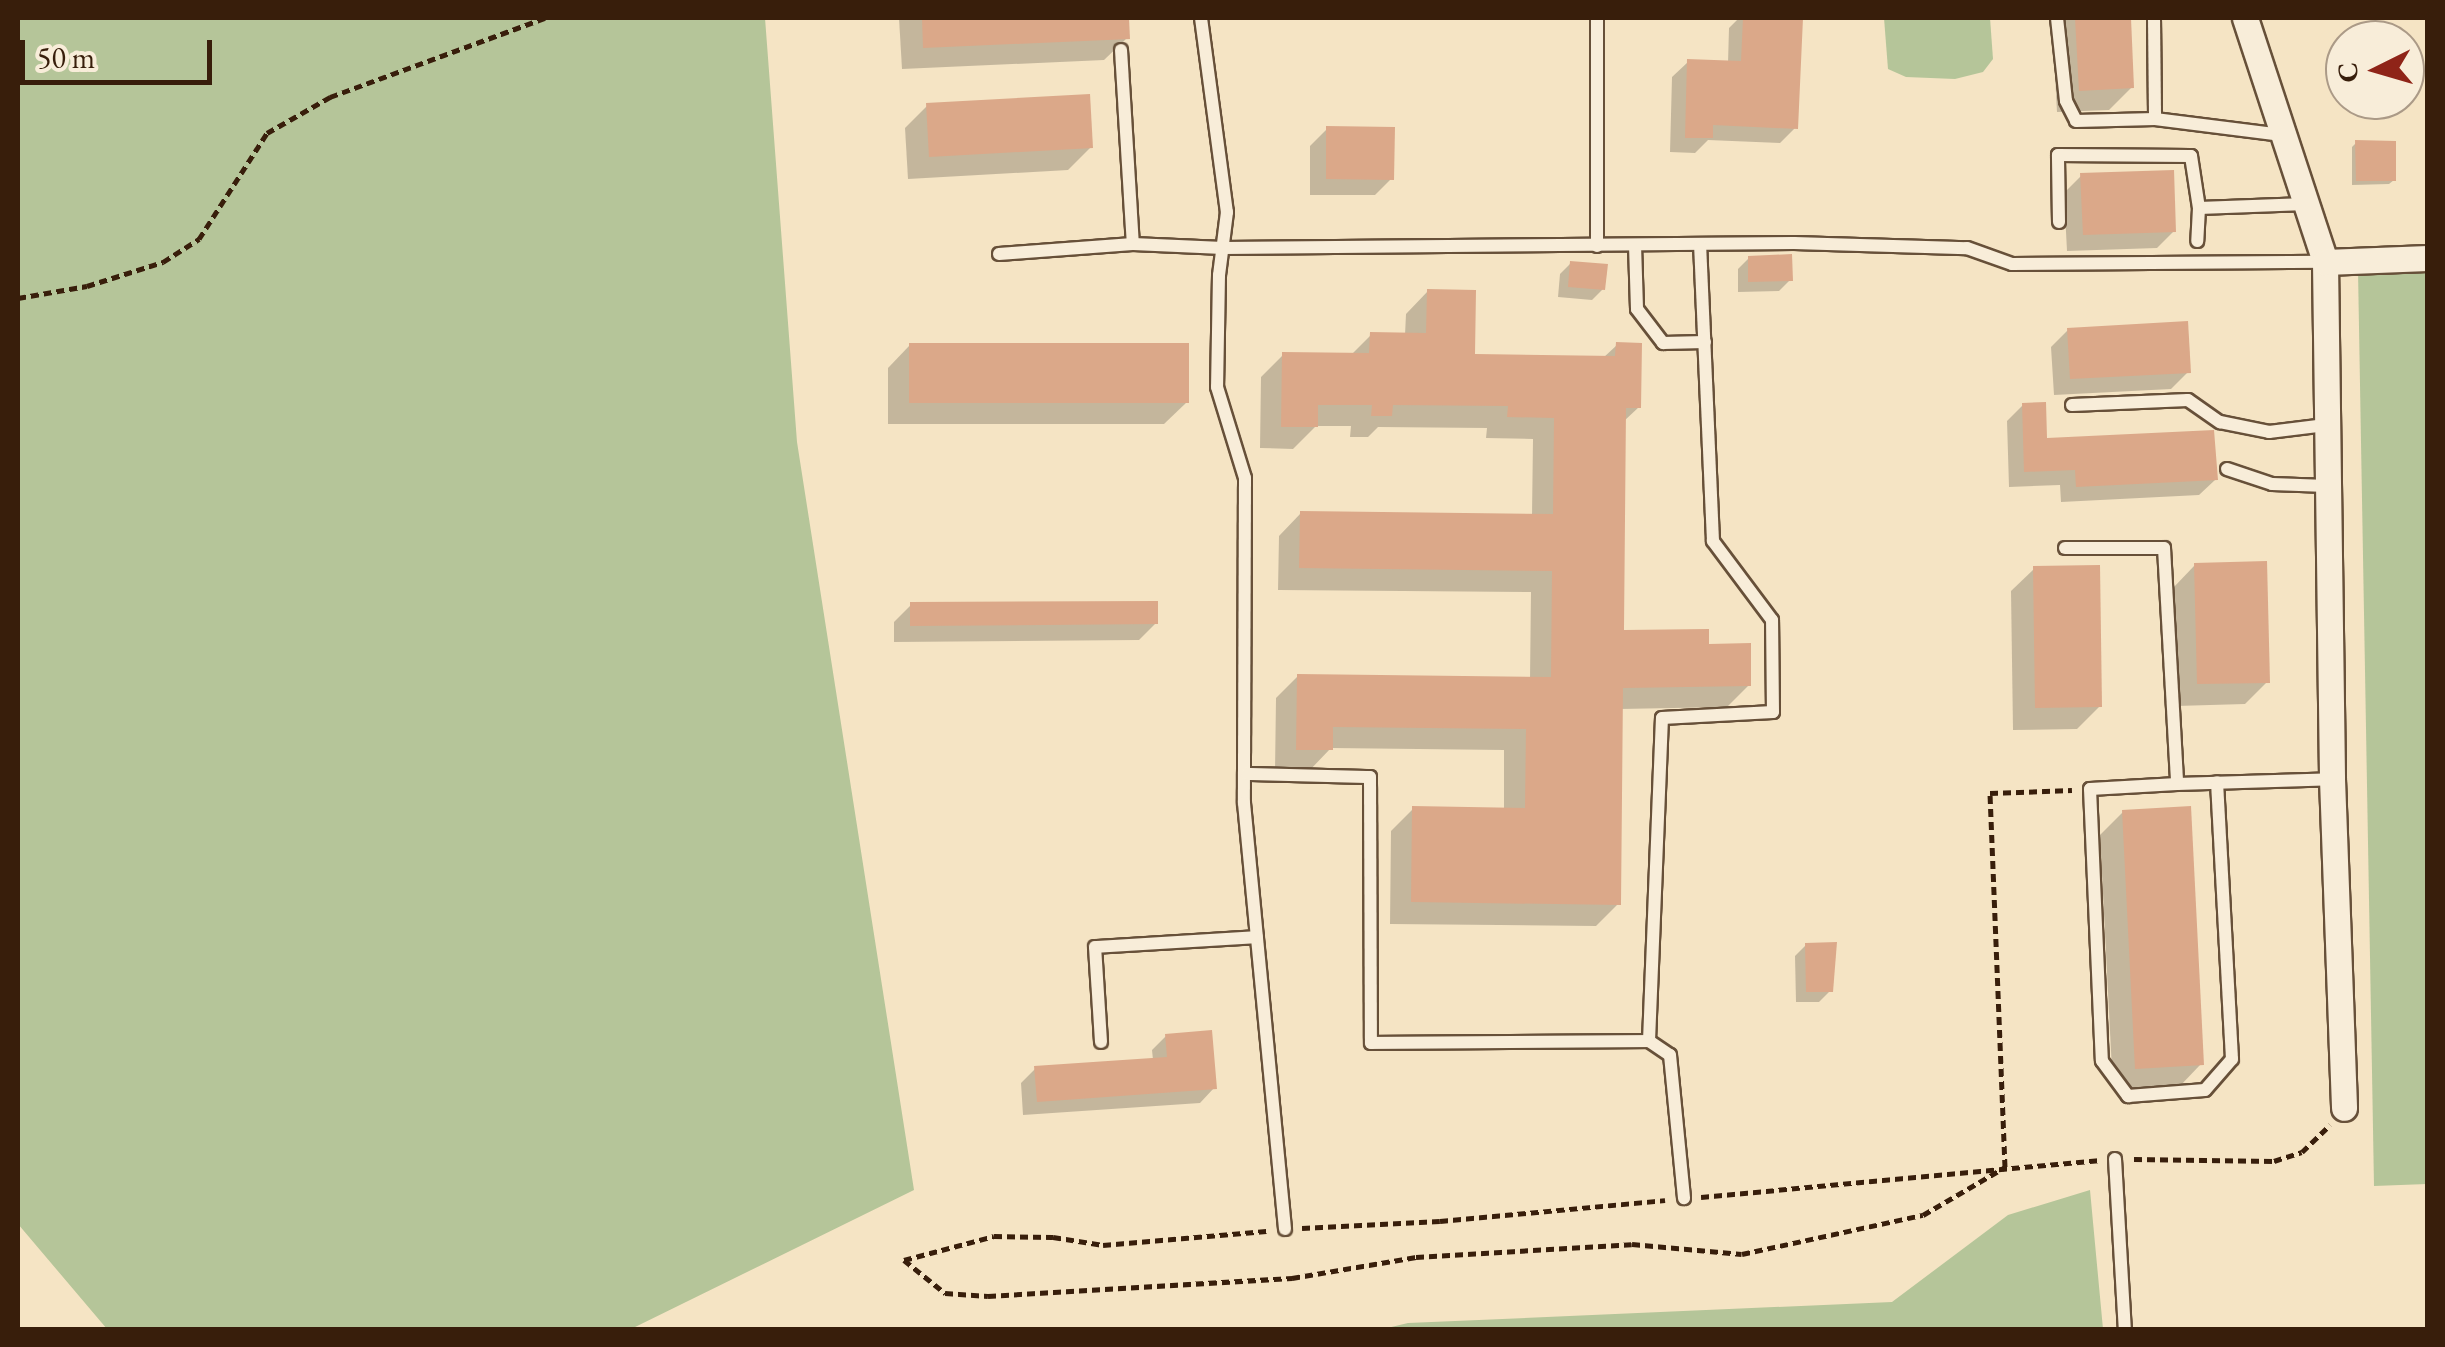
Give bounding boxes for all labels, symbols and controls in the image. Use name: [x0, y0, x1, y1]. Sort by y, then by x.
scale bar: [25, 20, 218, 82]
north arrow: [2325, 20, 2425, 120]
text: 50 m: [37, 38, 95, 77]
text: С: [2328, 61, 2366, 84]

